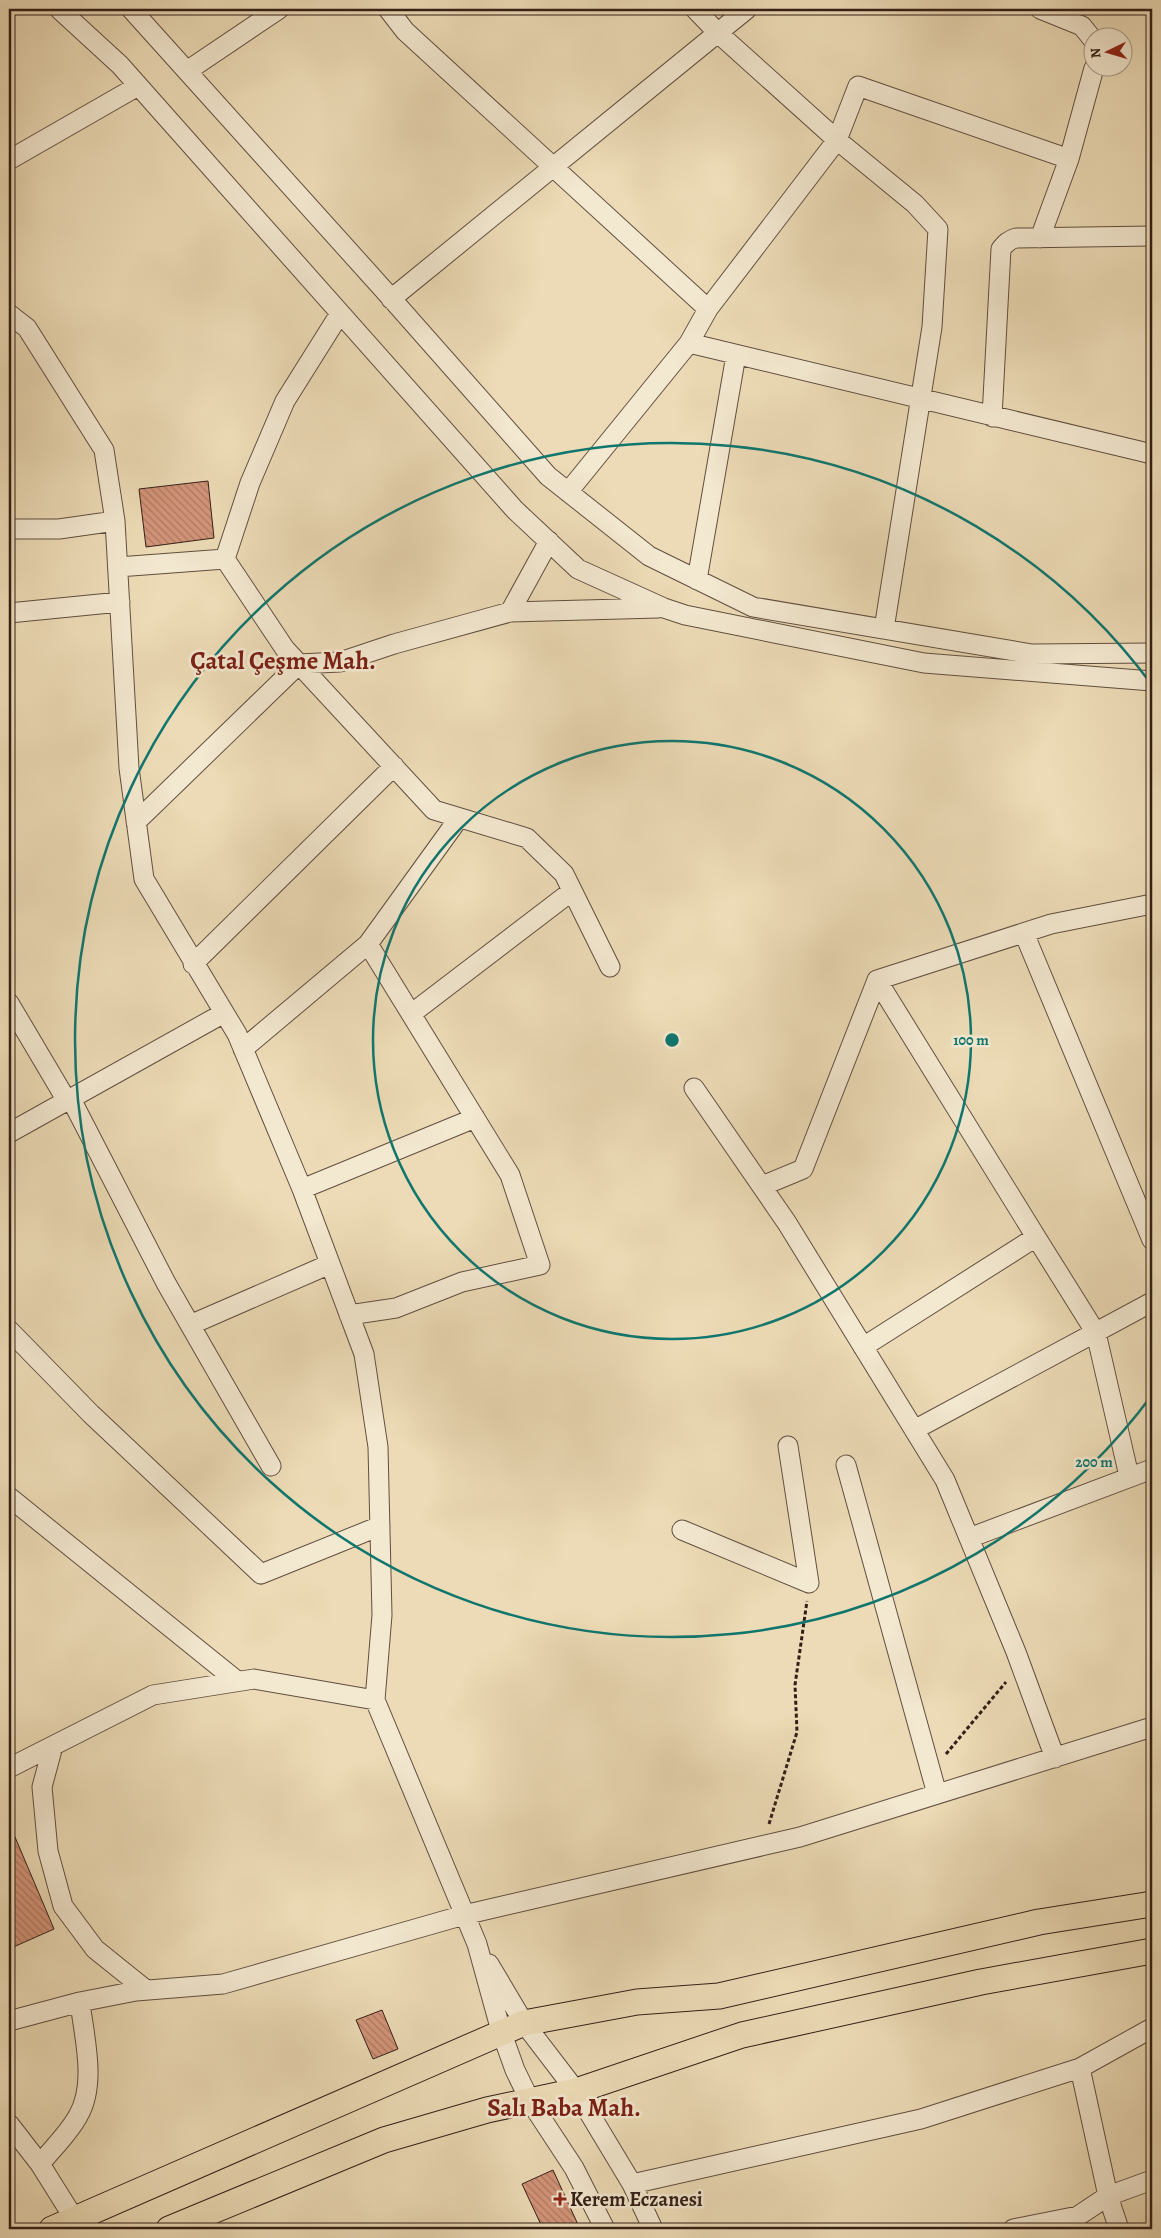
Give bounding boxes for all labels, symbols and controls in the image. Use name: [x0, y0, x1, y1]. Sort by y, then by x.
north arrow: [1084, 28, 1134, 78]
text: N: [1086, 47, 1105, 59]
district label: Çatal Çeşme Mah.: [190, 644, 376, 678]
text: 100 m: [953, 1030, 989, 1050]
centre of rings: [663, 1031, 681, 1049]
text: 200 m: [1075, 1452, 1113, 1472]
district label: Salı Baba Mah.: [487, 2091, 641, 2125]
place label: Kerem Eczanesi: [570, 2186, 703, 2213]
marker: Kerem Eczanesi: [554, 2193, 566, 2205]

